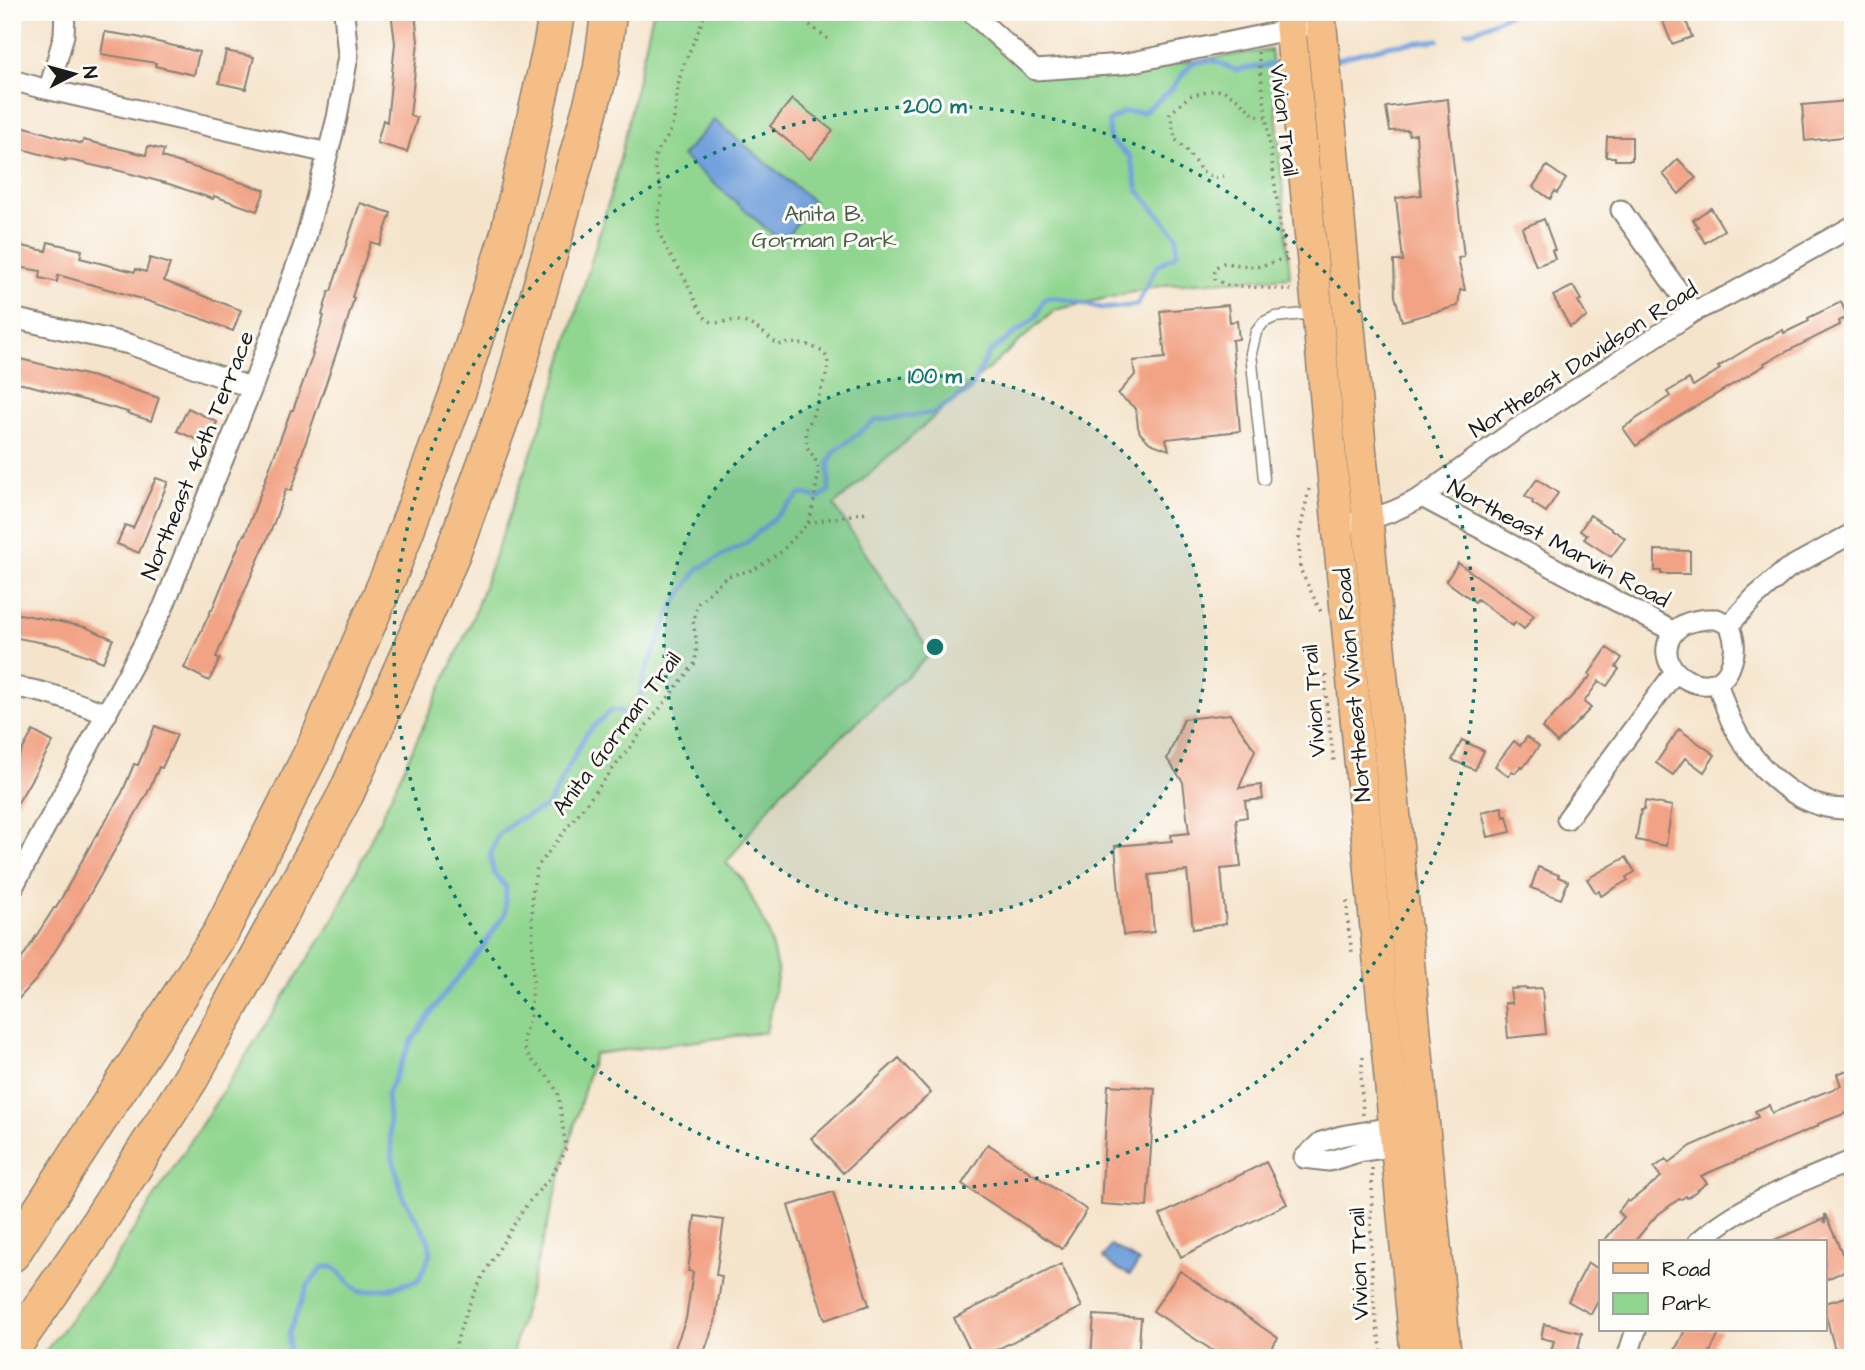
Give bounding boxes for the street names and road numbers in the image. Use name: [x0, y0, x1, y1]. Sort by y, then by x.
street label: Vivion Trail: [1261, 62, 1307, 178]
street label: Northeast Davidson Road: [1463, 274, 1704, 446]
street label: Northeast 46th Terrace: [133, 326, 263, 585]
street label: Northeast Marvin Road: [1442, 472, 1675, 616]
street label: Northeast Vivion Road: [1327, 566, 1379, 803]
street label: Vivion Trail: [1294, 644, 1334, 758]
street label: Anita Gorman Trail: [545, 645, 689, 822]
street label: Vivion Trail: [1341, 1207, 1377, 1321]

